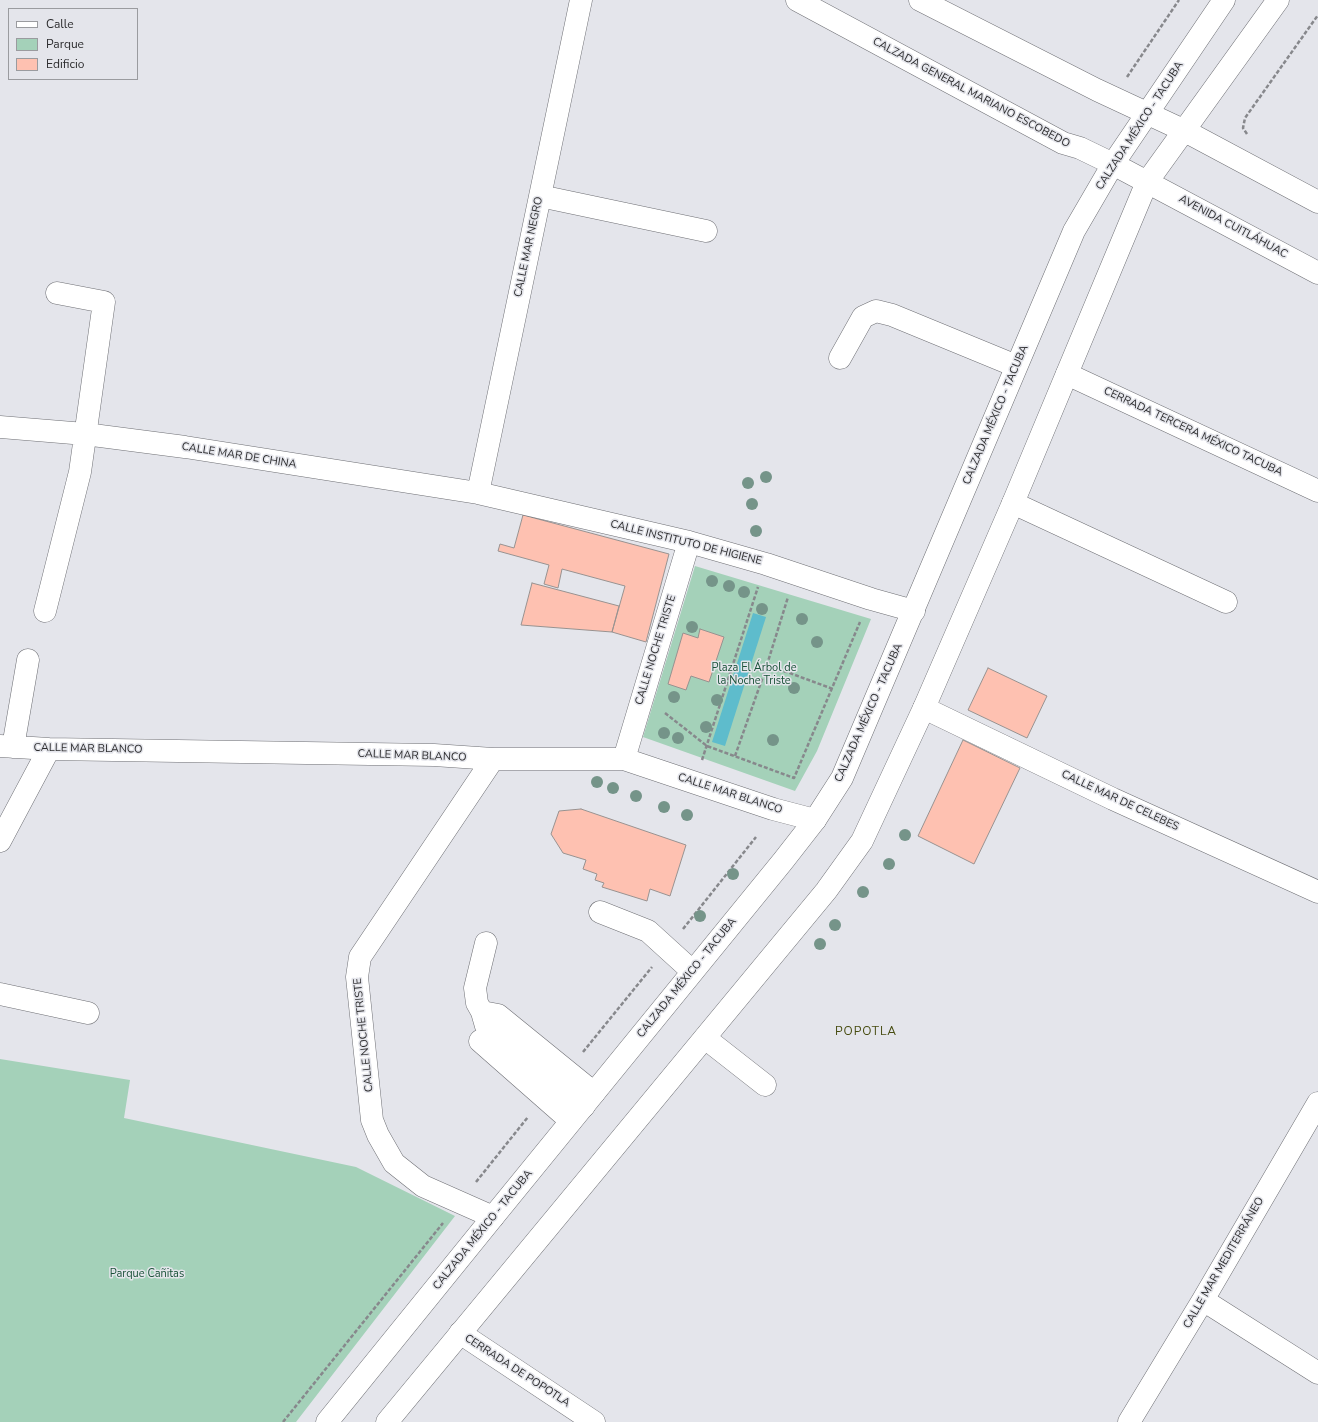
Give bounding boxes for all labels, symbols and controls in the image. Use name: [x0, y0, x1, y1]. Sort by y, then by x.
legend: [8, 8, 138, 80]
text: Calle: [46, 16, 74, 32]
street label: CALZADA GENERAL MARIANO ESCOBEDO: [870, 35, 1072, 151]
text: Parque: [46, 36, 84, 52]
text: Edificio: [46, 56, 84, 72]
street label: CALZADA MÉXICO - TACUBA: [1093, 59, 1187, 193]
street label: AVENIDA CUITLÁHUAC: [1176, 193, 1290, 261]
street label: CALLE MAR NEGRO: [512, 196, 546, 298]
street label: CALZADA MÉXICO - TACUBA: [961, 343, 1031, 487]
street label: CERRADA TERCERA MÉXICO TACUBA: [1101, 385, 1285, 479]
street label: CALLE MAR DE CHINA: [181, 440, 297, 472]
street label: CALLE INSTITUTO DE HIGIENE: [609, 518, 763, 568]
street label: CALLE NOCHE TRISTE: [633, 593, 679, 707]
street label: CALZADA MÉXICO - TACUBA: [832, 642, 906, 784]
park label: Plaza El Árbol de la Noche Triste: [711, 661, 797, 687]
street label: CALLE MAR BLANCO: [33, 741, 143, 757]
street label: CALLE MAR BLANCO: [357, 748, 467, 764]
street label: CALLE MAR DE CELEBES: [1059, 768, 1181, 834]
street label: CALLE MAR BLANCO: [676, 771, 784, 817]
street label: CALZADA MÉXICO - TACUBA: [635, 915, 739, 1041]
street label: CALLE NOCHE TRISTE: [351, 977, 377, 1093]
district label: POPOTLA: [835, 1025, 897, 1039]
street label: CALZADA MÉXICO - TACUBA: [431, 1167, 535, 1293]
street label: CALLE MAR MEDITERRÁNEO: [1181, 1195, 1267, 1331]
park label: Parque Cañitas: [110, 1267, 184, 1281]
street label: CERRADA DE POPOTLA: [462, 1332, 572, 1410]

